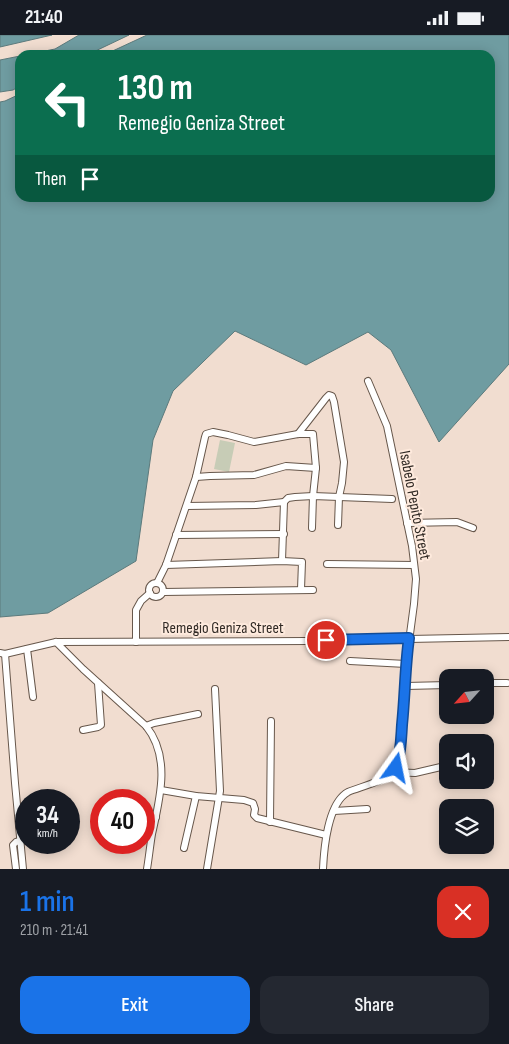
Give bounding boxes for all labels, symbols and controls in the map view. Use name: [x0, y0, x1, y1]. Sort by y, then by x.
text: 21:40: [25, 6, 63, 29]
text: 130 m: [118, 67, 193, 110]
icon: left: [35, 70, 100, 135]
text: Remegio Geniza Street: [118, 110, 285, 137]
icon: arrive: [76, 165, 104, 193]
text: Then: [35, 168, 66, 191]
street label: Isabelo Pepito Street: [395, 449, 434, 562]
street label: Remegio Geniza Street: [162, 619, 284, 638]
pin: [305, 619, 347, 661]
icon: arrive: [312, 626, 340, 654]
north arrow: [439, 669, 494, 724]
map controls: [439, 669, 494, 854]
button: sound: [439, 734, 494, 789]
position arrow: [369, 741, 421, 793]
speed limit sign: 40: [90, 789, 155, 854]
button: layers: [439, 799, 494, 854]
text: 34: [36, 800, 59, 831]
text: km/h: [37, 826, 58, 841]
text: 1 min: [20, 884, 75, 920]
button: close: [437, 886, 489, 938]
text: 210 m · 21:41: [20, 921, 88, 940]
button: Exit: [20, 976, 250, 1034]
button: Share: [260, 976, 489, 1034]

